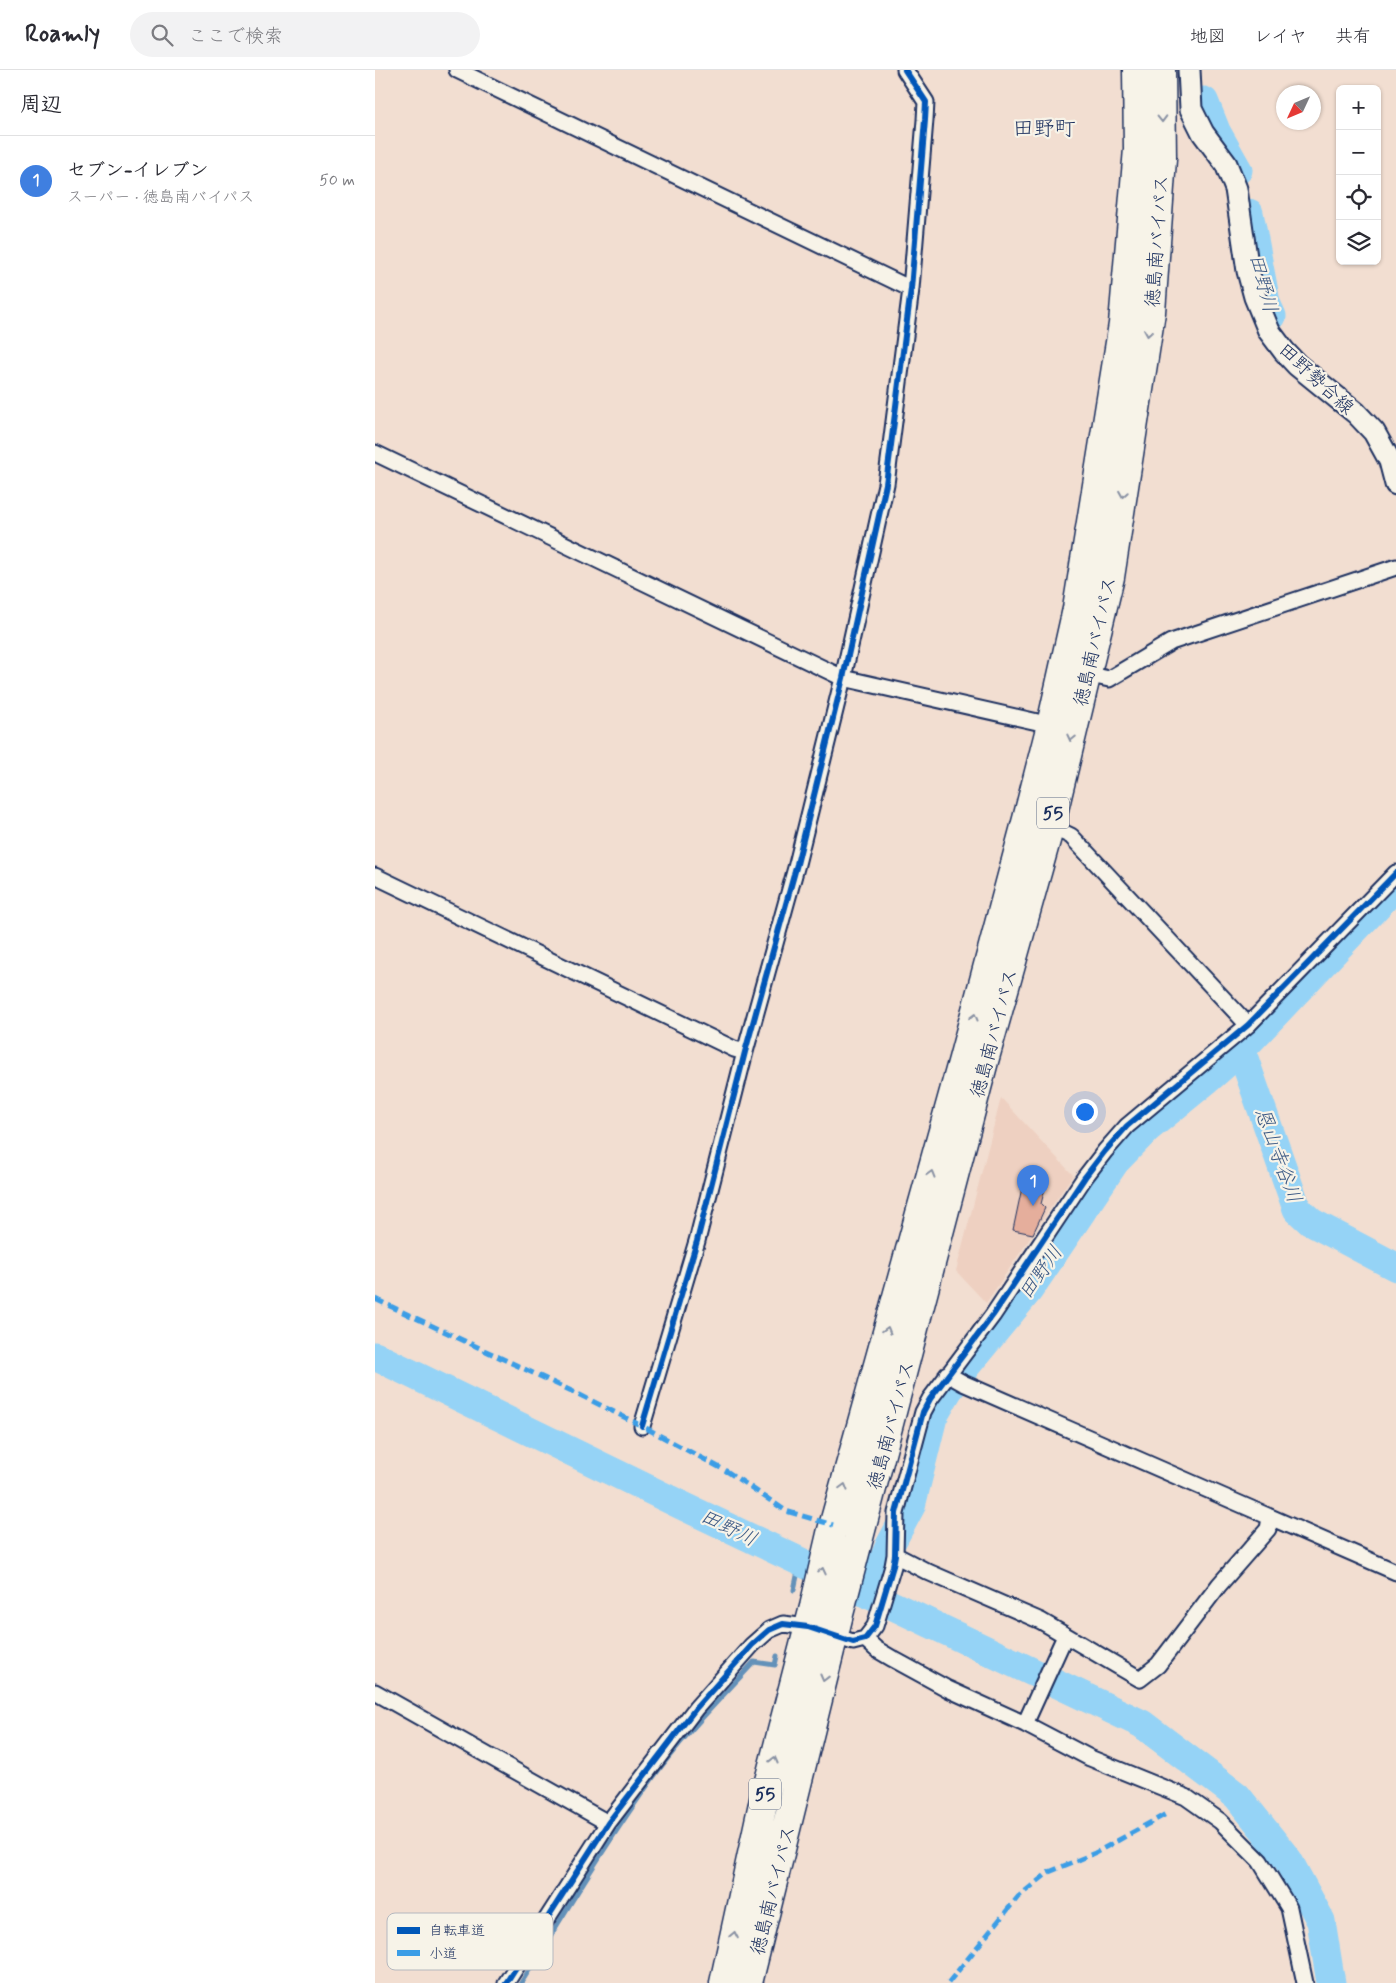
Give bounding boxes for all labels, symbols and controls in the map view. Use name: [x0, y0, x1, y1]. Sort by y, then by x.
search box: [130, 12, 480, 57]
text: Roamly: [25, 19, 100, 50]
icon: search: [148, 21, 176, 49]
text: ここで検索: [188, 24, 283, 49]
text: 地図: [1190, 25, 1226, 49]
text: レイヤ: [1254, 25, 1307, 49]
text: 共有: [1335, 25, 1371, 49]
north arrow: [1276, 85, 1321, 130]
map controls: [1336, 85, 1381, 265]
button: +: [1336, 85, 1381, 130]
text: 周辺: [20, 91, 62, 119]
district label: 田野町: [1013, 115, 1076, 143]
one-way arrow: [1156, 115, 1167, 123]
button: −: [1336, 130, 1381, 175]
text: セブン-イレブン: [67, 158, 209, 183]
text: 1: [32, 170, 40, 191]
text: 50 m: [319, 170, 355, 191]
street label: 徳島南バイパス: [1140, 174, 1175, 308]
button: locate: [1336, 175, 1381, 220]
text: スーパー · 徳島南バイパス: [67, 187, 254, 208]
button: layers: [1336, 220, 1381, 265]
water label: 田野川: [1242, 251, 1283, 316]
one-way arrow: [1143, 329, 1154, 337]
street label: 田野勢合線: [1273, 338, 1359, 421]
one-way arrow: [1118, 489, 1128, 498]
street label: 徳島南バイパス: [1068, 574, 1123, 709]
one-way arrow: [1066, 734, 1077, 743]
road number: 55: [1037, 798, 1069, 828]
street label: 徳島南バイパス: [965, 966, 1024, 1101]
one-way arrow: [968, 1013, 979, 1022]
your location: [1072, 1099, 1098, 1125]
water label: 恩山寺谷川: [1248, 1104, 1307, 1207]
pin: 1: [1017, 1165, 1049, 1206]
one-way arrow: [925, 1169, 936, 1178]
water label: 田野川: [1013, 1241, 1069, 1305]
one-way arrow: [882, 1327, 892, 1335]
street label: 徳島南バイパス: [862, 1358, 921, 1493]
one-way arrow: [838, 1483, 849, 1491]
water label: 田野川: [695, 1503, 761, 1554]
one-way arrow: [817, 1566, 827, 1575]
one-way arrow: [819, 1674, 830, 1683]
one-way arrow: [768, 1755, 779, 1764]
road number: 55: [749, 1778, 781, 1810]
street label: 徳島南バイパス: [745, 1823, 802, 1958]
legend: [387, 1913, 553, 1970]
text: 自転車道: [429, 1922, 485, 1940]
one-way arrow: [728, 1931, 738, 1940]
text: 小道: [429, 1945, 457, 1963]

